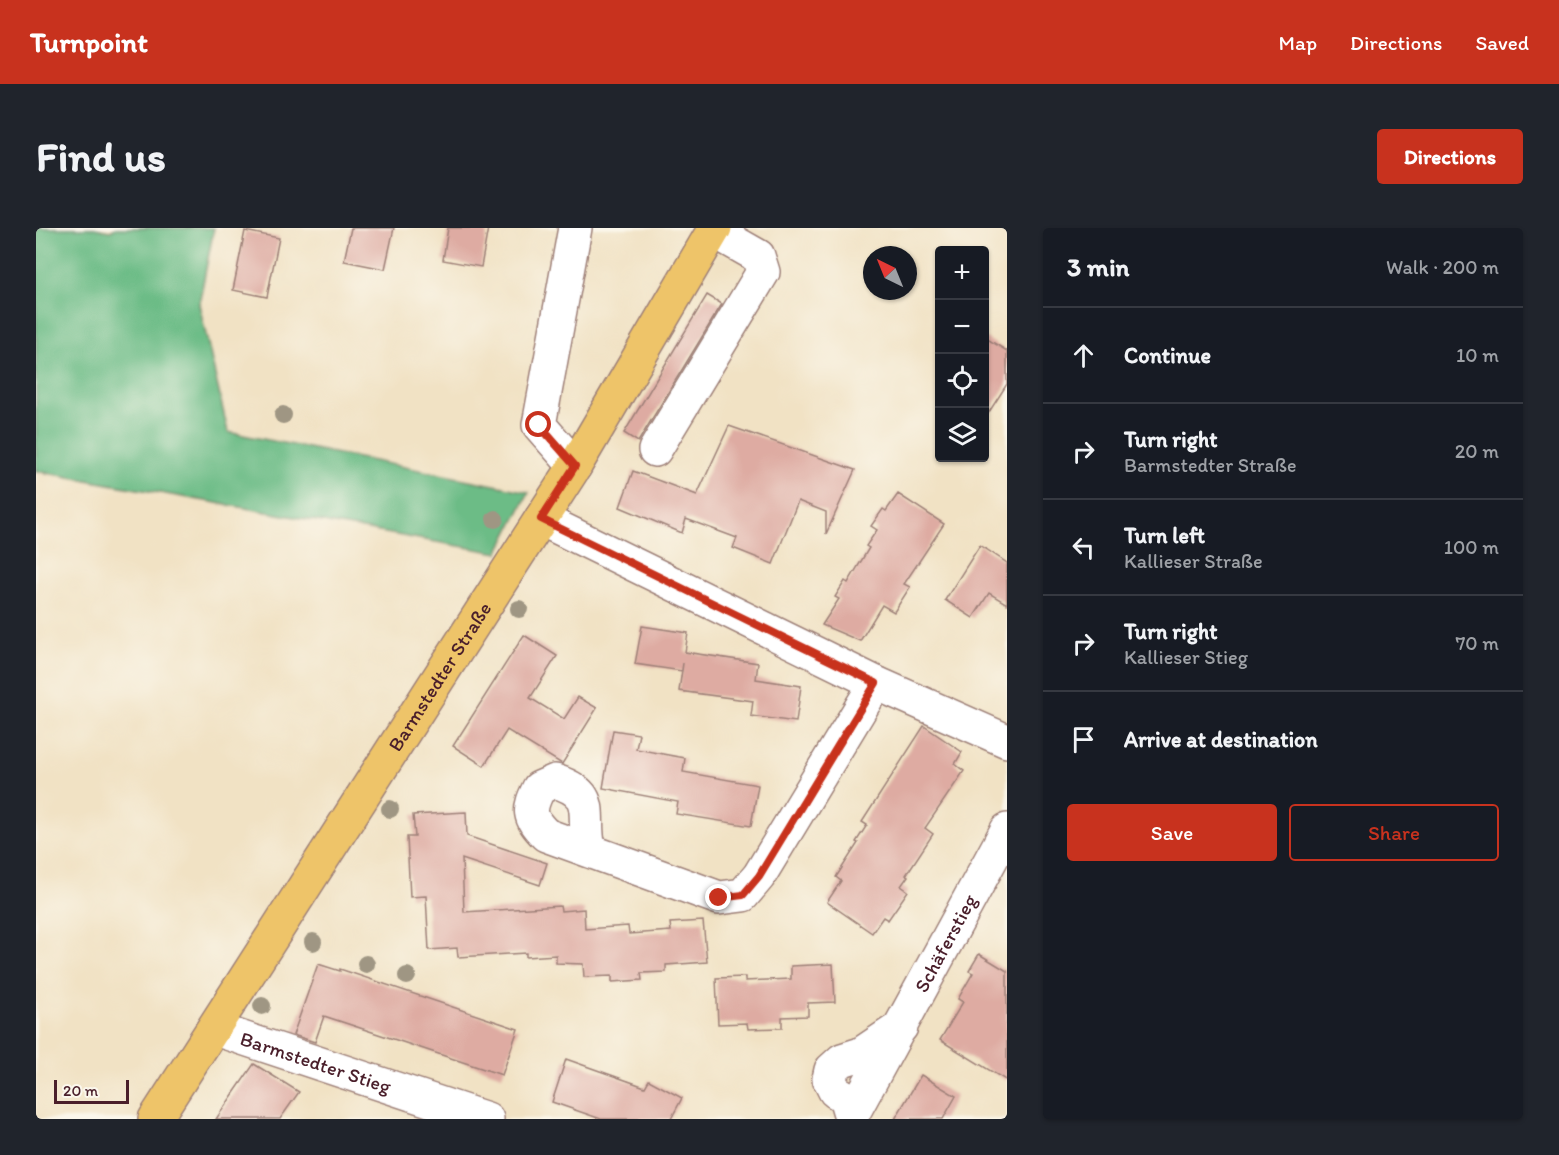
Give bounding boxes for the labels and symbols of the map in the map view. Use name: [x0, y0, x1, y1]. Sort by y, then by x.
north arrow: [863, 246, 917, 300]
route start: [525, 411, 551, 437]
street label: Barmstedter Straße: [383, 598, 496, 756]
route end: [705, 884, 731, 910]
street label: Schäferstieg: [909, 889, 982, 996]
street label: Barmstedter Stieg: [237, 1026, 395, 1099]
scale bar: [54, 1077, 129, 1104]

